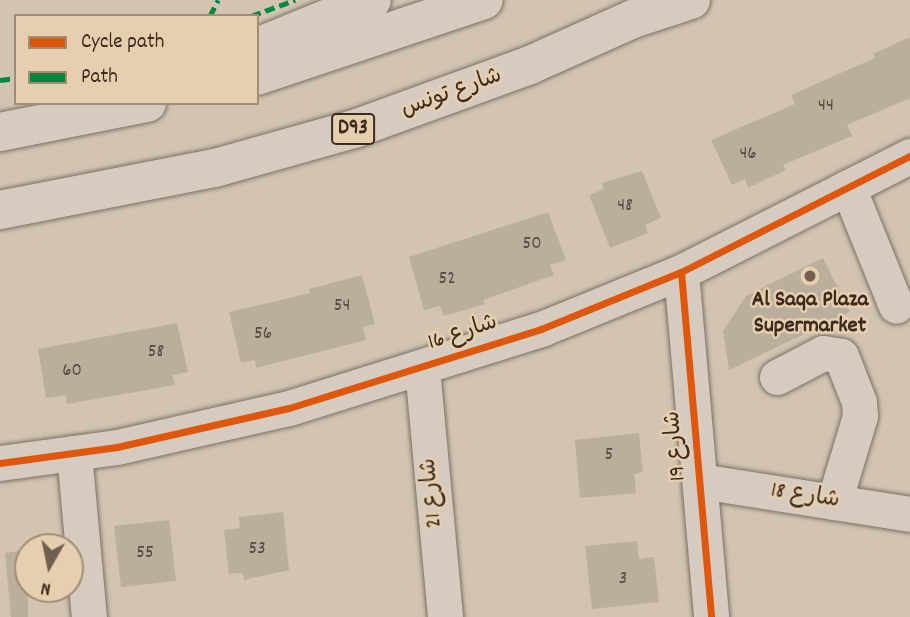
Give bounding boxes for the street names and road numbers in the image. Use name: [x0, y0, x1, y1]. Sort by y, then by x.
street label: شارع تونس: [398, 63, 506, 125]
road number: D93: [330, 111, 376, 146]
street label: شارع 16: [425, 310, 501, 358]
street label: شارع 19: [660, 410, 694, 482]
street label: شارع 21: [416, 457, 450, 529]
street label: شارع 18: [769, 478, 841, 516]

